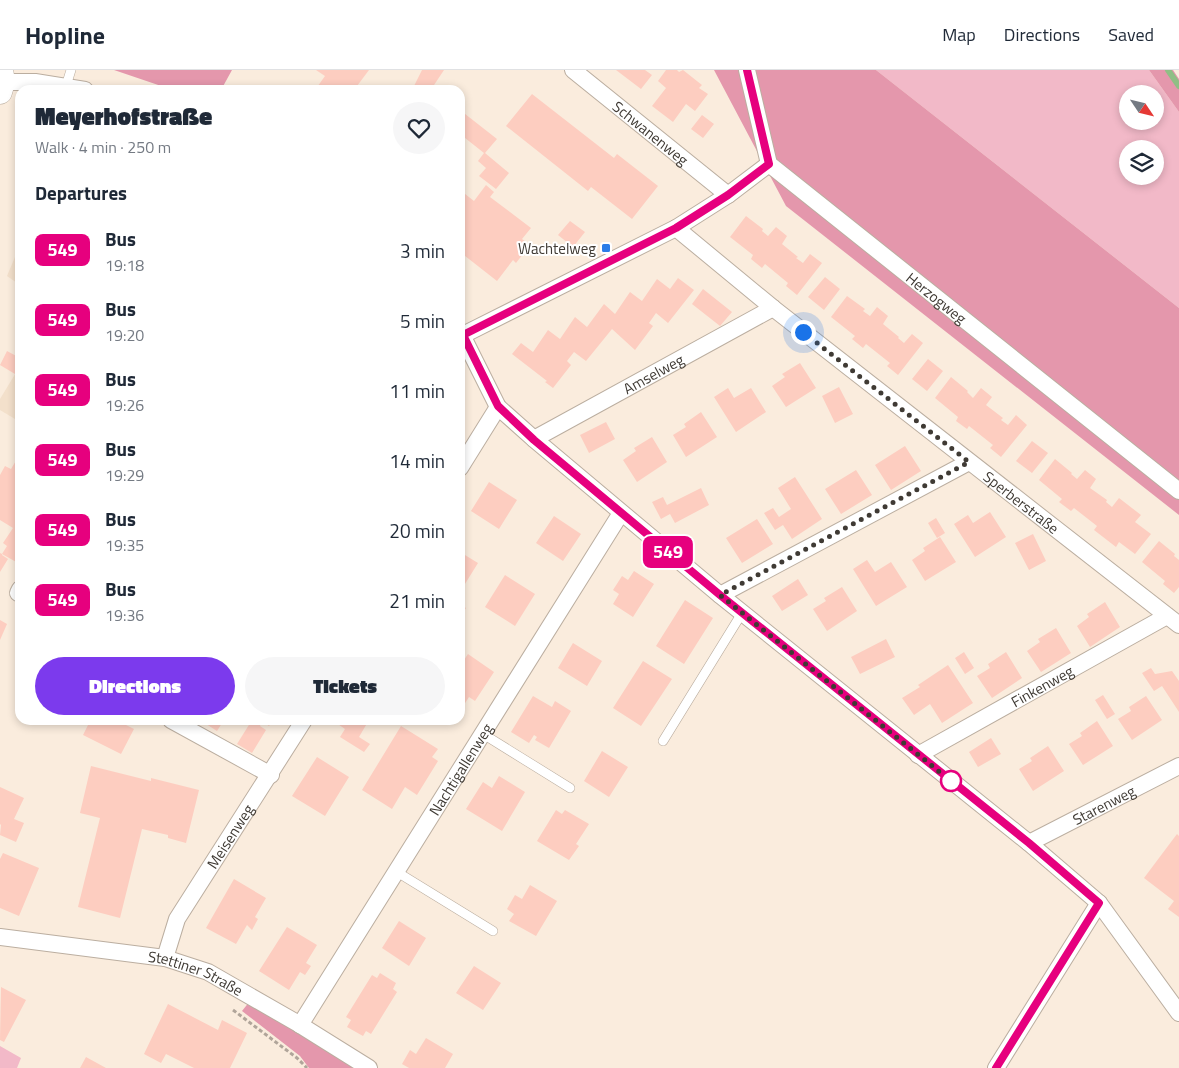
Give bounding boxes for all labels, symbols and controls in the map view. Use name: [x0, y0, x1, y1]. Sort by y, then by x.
text: Hopline: [25, 17, 105, 53]
text: Map: [942, 21, 976, 48]
text: Directions: [1004, 21, 1080, 48]
text: Saved: [1108, 21, 1154, 48]
north arrow: [1119, 85, 1164, 130]
map controls: [1119, 85, 1164, 185]
street label: Schwanenweg: [608, 95, 694, 171]
text: Meyerhofstraße: [35, 98, 212, 134]
button: heart: [393, 102, 445, 154]
text: Walk · 4 min · 250 m: [35, 135, 171, 159]
button: layers: [1119, 140, 1164, 185]
text: Departures: [35, 178, 127, 207]
text: Bus: [105, 224, 136, 253]
text: 549: [47, 236, 78, 263]
text: 3 min: [400, 236, 445, 265]
place label: Wachtelweg: [518, 237, 596, 260]
marker: Wachtelweg: [600, 242, 612, 254]
text: 19:18: [105, 253, 144, 277]
street label: Herzogweg: [901, 266, 972, 329]
text: Bus: [105, 294, 136, 323]
text: 549: [47, 306, 78, 333]
text: 5 min: [400, 306, 445, 335]
your location: [791, 320, 816, 345]
text: 19:20: [105, 323, 144, 347]
street label: Amselweg: [619, 348, 688, 400]
text: Bus: [105, 364, 136, 393]
text: 549: [47, 376, 78, 403]
text: 11 min: [389, 376, 445, 405]
text: 19:26: [105, 393, 144, 417]
text: Bus: [105, 434, 136, 463]
text: 549: [47, 446, 78, 473]
text: 14 min: [389, 446, 445, 475]
text: 19:29: [105, 463, 144, 487]
street label: Sperberstraße: [979, 465, 1064, 539]
text: Bus: [105, 504, 136, 533]
text: 549: [47, 516, 78, 543]
text: 20 min: [389, 516, 445, 545]
text: 19:35: [105, 533, 144, 557]
line badge: 549: [639, 536, 697, 568]
text: 549: [653, 538, 683, 565]
text: Bus: [105, 574, 136, 603]
text: 549: [47, 586, 78, 613]
text: 21 min: [389, 586, 445, 615]
text: 19:36: [105, 603, 144, 627]
button: Directions: [35, 657, 235, 715]
button: Tickets: [245, 657, 445, 715]
street label: Finkenweg: [1006, 659, 1078, 713]
street label: Nachtigallenweg: [423, 718, 498, 820]
unlabelled marker: [940, 770, 962, 792]
street label: Starenweg: [1068, 779, 1139, 830]
street label: Meisenweg: [201, 799, 259, 873]
street label: Stettiner Straße: [147, 944, 247, 1001]

